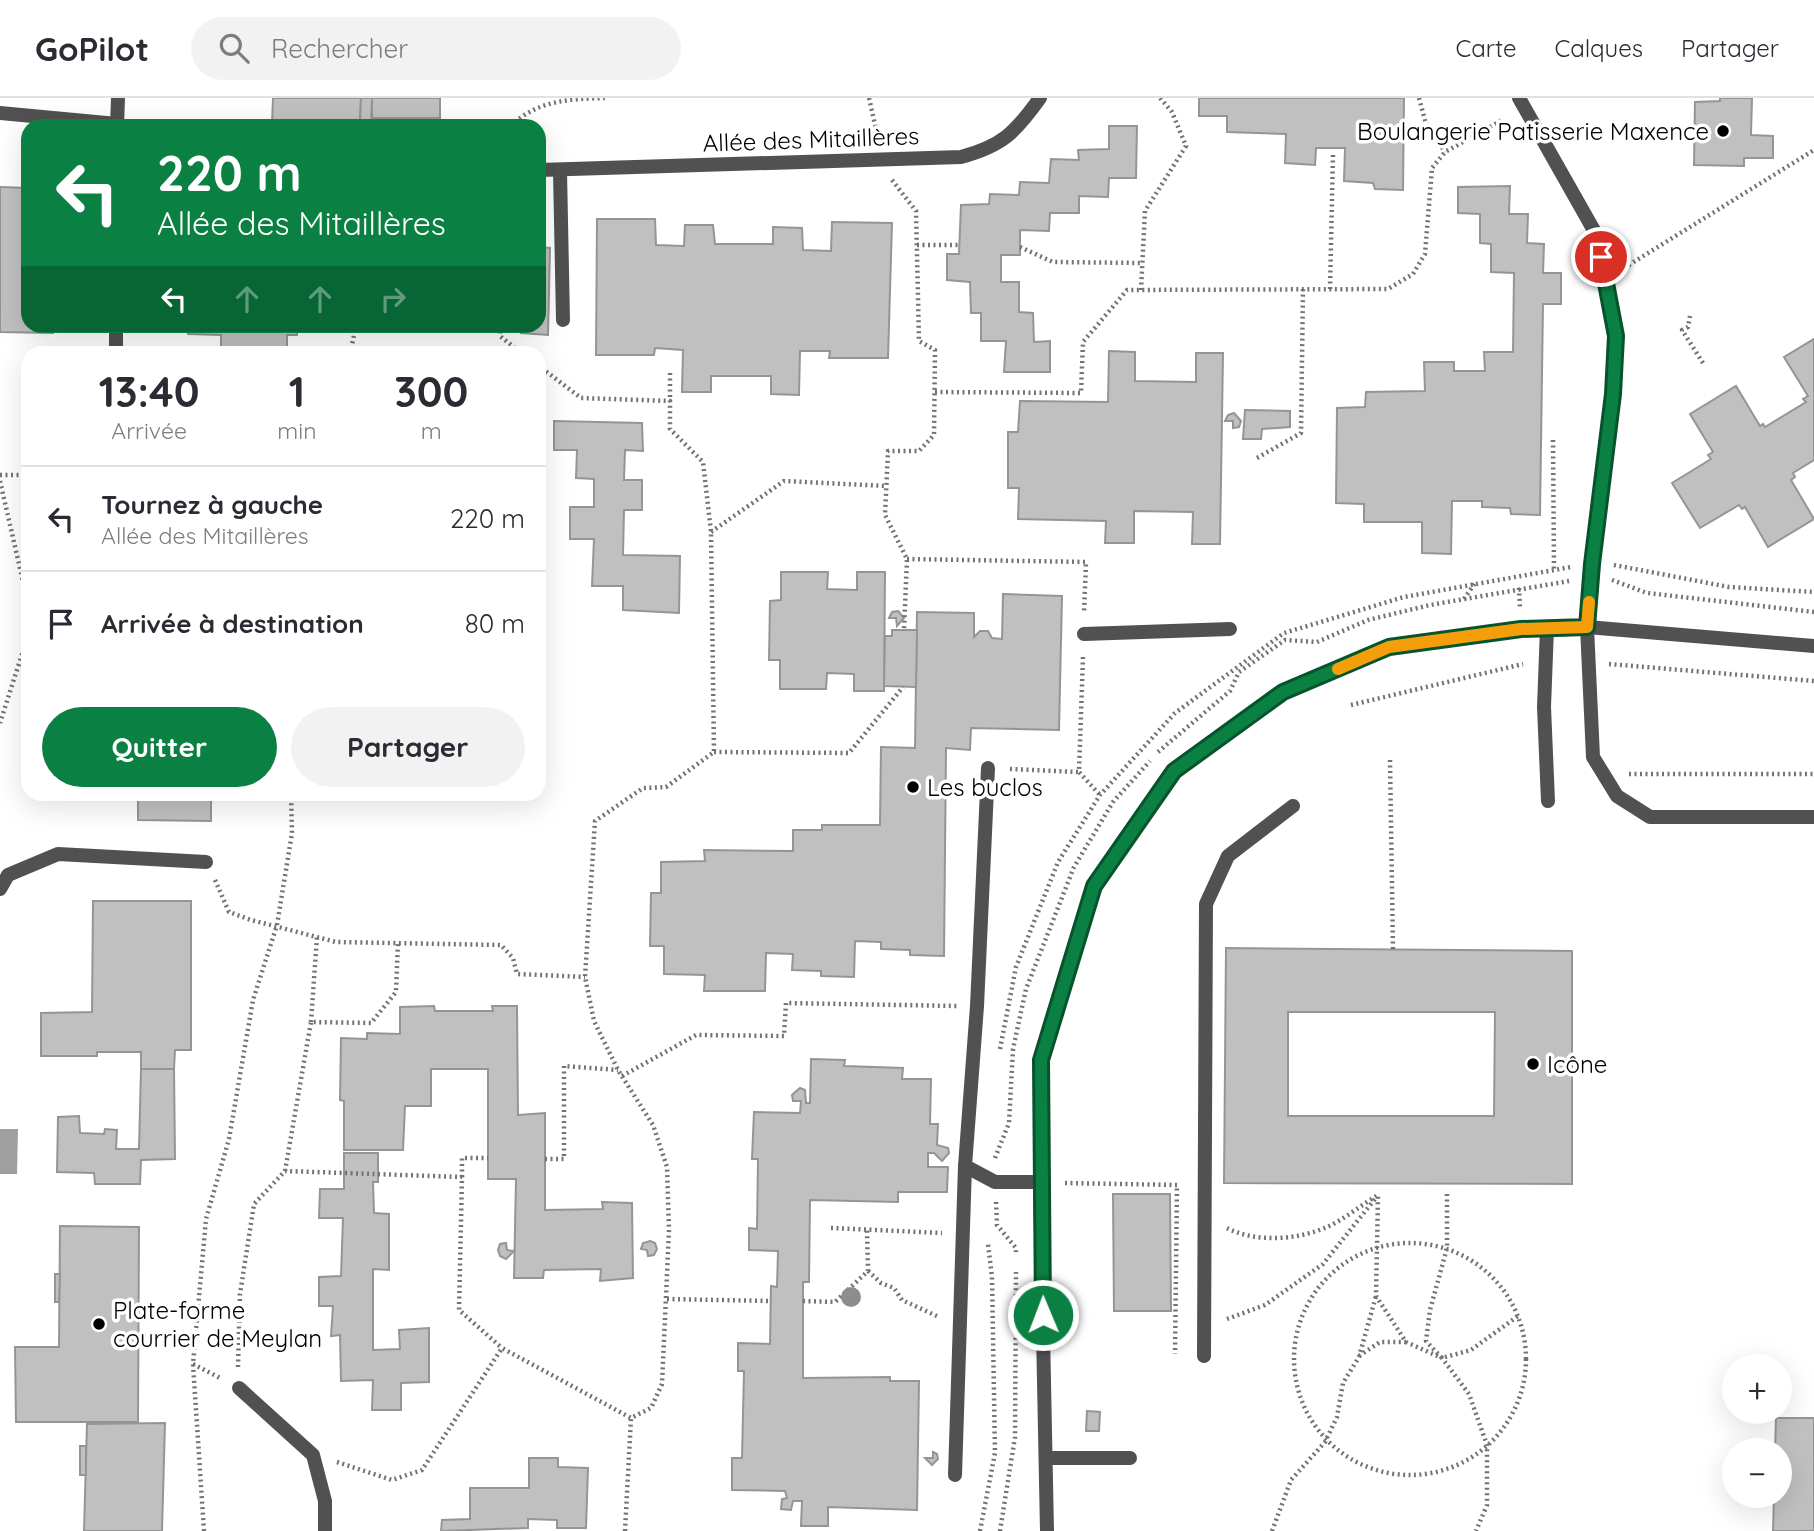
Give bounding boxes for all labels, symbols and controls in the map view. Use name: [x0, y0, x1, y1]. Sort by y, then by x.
search box: [191, 17, 681, 80]
text: GoPilot: [35, 28, 149, 69]
icon: search: [215, 29, 253, 67]
text: Rechercher: [271, 32, 408, 65]
text: Carte: [1455, 33, 1517, 63]
text: Calques: [1555, 33, 1643, 63]
text: Partager: [1681, 33, 1779, 63]
place label: Boulangerie Patisserie Maxence: [1357, 116, 1709, 146]
street label: Allée des Mitaillères: [702, 120, 920, 158]
marker: Boulangerie Patisserie Maxence: [1715, 123, 1731, 139]
text: 220 m: [157, 142, 302, 203]
icon: left: [42, 147, 133, 238]
text: Allée des Mitaillères: [157, 203, 446, 243]
pin: [1571, 227, 1631, 287]
icon: arrive: [1582, 238, 1620, 276]
icon: left: [155, 280, 193, 318]
icon: ahead: [228, 280, 266, 318]
icon: ahead: [301, 280, 339, 318]
icon: right: [374, 280, 412, 318]
text: 13:40: [99, 365, 200, 418]
text: 1: [289, 365, 305, 418]
text: 300: [394, 365, 468, 418]
text: Arrivée: [111, 416, 187, 445]
text: min: [277, 416, 316, 445]
text: m: [421, 416, 442, 445]
text: Tournez à gauche: [101, 488, 323, 521]
icon: left: [42, 500, 80, 538]
text: 220 m: [450, 502, 525, 535]
text: Allée des Mitaillères: [101, 521, 309, 550]
icon: arrive: [42, 605, 80, 643]
text: Arrivée à destination: [101, 607, 364, 640]
text: 80 m: [465, 607, 525, 640]
button: Quitter: [42, 707, 277, 787]
button: Partager: [291, 707, 525, 787]
place label: Les buclos: [927, 772, 1043, 802]
marker: Les buclos: [905, 779, 921, 795]
place label: Icône: [1547, 1049, 1607, 1079]
marker: Icône: [1525, 1056, 1541, 1072]
position arrow: [1006, 1278, 1080, 1352]
place label: Plate-forme courrier de Meylan: [113, 1295, 322, 1353]
marker: Plate-forme courrier de Meylan: [91, 1316, 107, 1332]
map controls: [1722, 1354, 1792, 1508]
button: +: [1722, 1354, 1792, 1424]
button: −: [1722, 1438, 1792, 1508]

